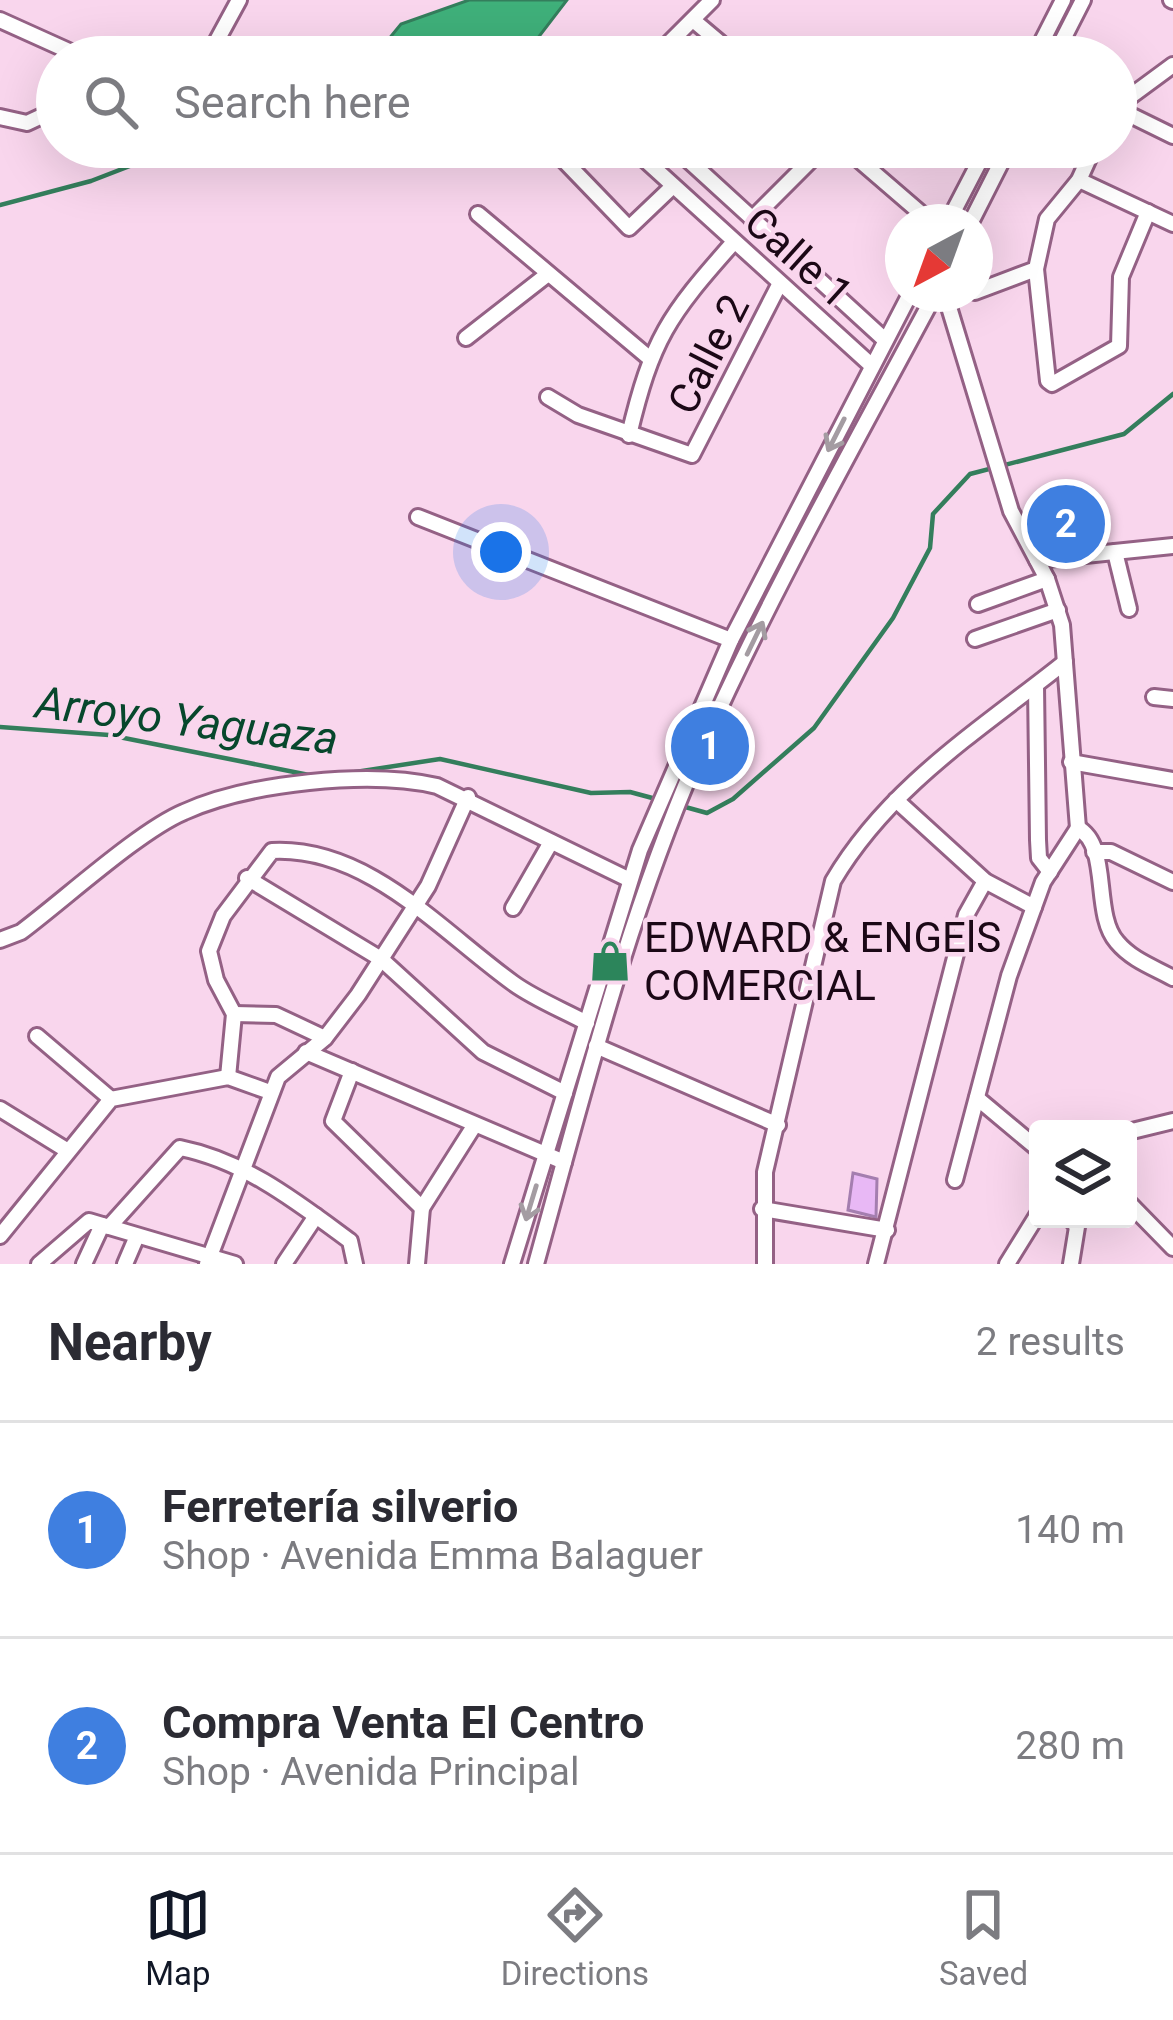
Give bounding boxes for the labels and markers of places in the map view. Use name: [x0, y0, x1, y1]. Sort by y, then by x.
pin: 2: [1027, 479, 1105, 569]
pin: 1: [671, 701, 749, 791]
place label: EDWARD & ENGElS COMERCIAL: [644, 913, 1001, 1010]
shop icon: EDWARD & ENGElS COMERCIAL: [587, 938, 633, 984]

